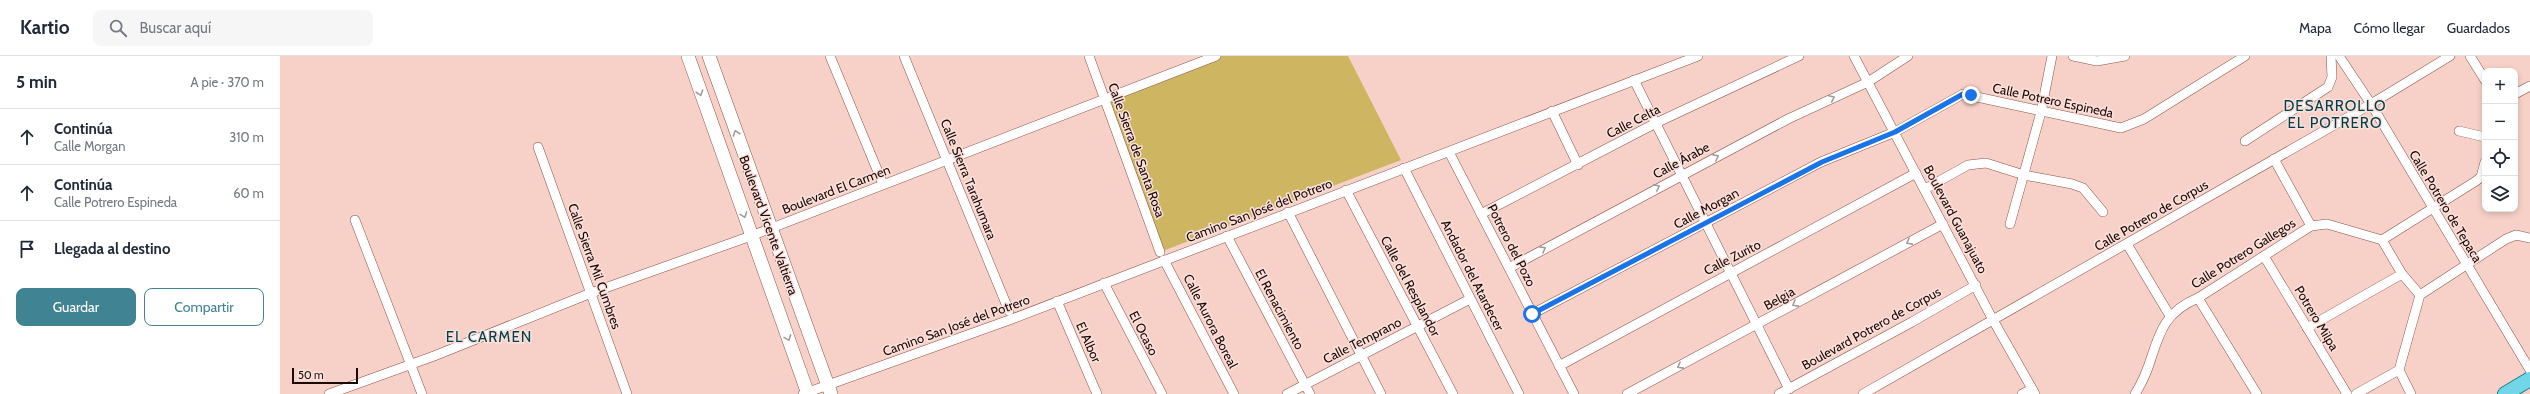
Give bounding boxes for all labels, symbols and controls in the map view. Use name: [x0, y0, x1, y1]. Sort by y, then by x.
search box: [93, 10, 373, 46]
text: Kartio: [20, 16, 69, 39]
icon: search: [107, 17, 129, 39]
text: Buscar aquí: [139, 19, 211, 37]
text: Mapa: [2299, 19, 2332, 37]
text: Cómo llegar: [2354, 19, 2425, 37]
text: Guardados: [2447, 19, 2510, 37]
map controls: [2482, 68, 2518, 212]
button: +: [2482, 68, 2518, 104]
text: 5 min: [16, 72, 57, 92]
text: A pie · 370 m: [191, 74, 264, 90]
street label: Calle Potrero Espineda: [1991, 79, 2116, 121]
street label: Calle Sierra de Santa Rosa: [1105, 81, 1169, 220]
route end: [1962, 86, 1980, 104]
one-way arrow: [696, 89, 704, 96]
one-way arrow: [1828, 95, 1835, 103]
district label: DESARROLLO EL POTRERO: [2283, 97, 2387, 132]
street label: Calle Celta: [1604, 100, 1663, 141]
button: −: [2482, 104, 2518, 140]
street label: Calle Sierra Tarahumara: [938, 116, 1001, 242]
text: Continúa: [54, 120, 112, 138]
icon: ahead: [16, 126, 38, 148]
text: 310 m: [229, 129, 264, 145]
one-way arrow: [732, 129, 740, 136]
street label: Calle Árabe: [1649, 137, 1712, 182]
text: Calle Morgan: [54, 138, 125, 154]
button: locate: [2482, 140, 2518, 176]
street label: Calle Potrero de Tepaca: [2406, 147, 2486, 266]
street label: Boulevard Vicente Valtierra: [736, 153, 802, 298]
one-way arrow: [1712, 154, 1719, 161]
street label: Boulevard El Carmen: [780, 161, 892, 217]
street label: Boulevard Guanajuato: [1920, 162, 1991, 276]
street label: Camino San José del Potrero: [1184, 175, 1334, 245]
text: Continúa: [54, 176, 112, 194]
street label: Calle Potrero de Corpus: [2091, 176, 2211, 254]
button: layers: [2482, 176, 2518, 212]
icon: ahead: [16, 182, 38, 204]
street label: Calle Morgan: [1671, 184, 1741, 232]
text: 60 m: [233, 185, 264, 201]
one-way arrow: [1653, 185, 1661, 192]
text: Calle Potrero Espineda: [54, 194, 177, 210]
street label: Calle Sierra Mil Cumbres: [565, 201, 625, 332]
street label: Potrero del Pozo: [1484, 201, 1540, 289]
one-way arrow: [740, 212, 748, 219]
street label: Calle Potrero Gallegos: [2188, 214, 2299, 292]
street label: Andador del Atardecer: [1438, 217, 1508, 334]
street label: Calle del Resplandor: [1378, 233, 1445, 340]
street label: Calle Zurito: [1701, 236, 1763, 278]
icon: arrive: [16, 238, 38, 260]
one-way arrow: [1906, 238, 1913, 245]
text: Llegada al destino: [54, 240, 170, 258]
one-way arrow: [1539, 247, 1546, 254]
street label: El Renacimiento: [1252, 266, 1308, 352]
street label: Calle Aurora Boreal: [1180, 271, 1242, 371]
street label: Belgia: [1761, 283, 1798, 313]
street label: Boulevard Potrero de Corpus: [1799, 283, 1944, 373]
street label: Potrero Milpa: [2291, 283, 2343, 354]
button: Guardar: [16, 288, 136, 326]
button: Compartir: [144, 288, 264, 326]
street label: Camino San José del Potrero: [880, 291, 1032, 359]
one-way arrow: [1792, 300, 1799, 307]
route start: [1523, 305, 1541, 323]
street label: El Ocaso: [1126, 308, 1162, 358]
street label: Calle Temprano: [1320, 313, 1404, 367]
street label: El Albor: [1073, 319, 1105, 366]
district label: EL CARMEN: [446, 328, 532, 346]
one-way arrow: [783, 334, 792, 341]
one-way arrow: [1677, 361, 1685, 368]
scale bar: [292, 366, 358, 385]
text: 50 m: [298, 368, 324, 382]

